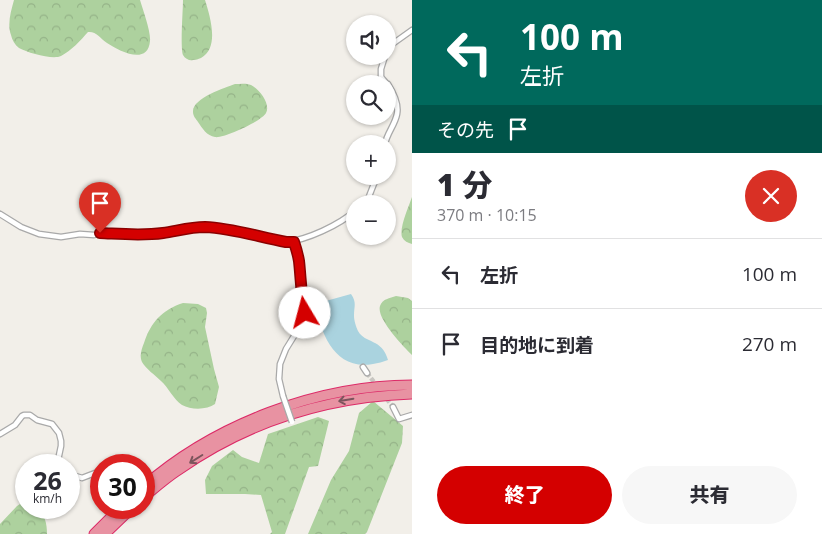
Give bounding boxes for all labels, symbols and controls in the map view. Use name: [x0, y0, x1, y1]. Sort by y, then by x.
text: 100 m: [520, 13, 624, 60]
map controls: [346, 15, 396, 245]
button: sound: [346, 15, 396, 65]
icon: left: [437, 20, 502, 85]
text: 左折: [520, 60, 564, 90]
button: search: [346, 75, 396, 125]
icon: arrive: [504, 115, 532, 143]
text: その先: [437, 117, 494, 143]
button: +: [346, 135, 396, 185]
text: 1 分: [437, 164, 492, 205]
button: close: [745, 170, 797, 222]
pin: [79, 182, 121, 233]
icon: arrive: [86, 189, 114, 217]
button: −: [346, 195, 396, 245]
text: 370 m · 10:15: [437, 204, 537, 226]
icon: left: [437, 260, 465, 288]
text: 100 m: [742, 261, 797, 287]
text: 左折: [480, 262, 518, 288]
position arrow: [278, 286, 330, 338]
icon: arrive: [437, 330, 465, 358]
text: 270 m: [742, 331, 797, 357]
text: 目的地に到着: [480, 332, 594, 358]
one-way arrow: [339, 396, 355, 406]
speed limit sign: 30: [90, 454, 155, 519]
one-way arrow: [189, 454, 203, 464]
text: 26: [33, 463, 62, 497]
button: 終了: [437, 466, 612, 524]
button: 共有: [622, 466, 797, 524]
text: km/h: [33, 490, 62, 507]

